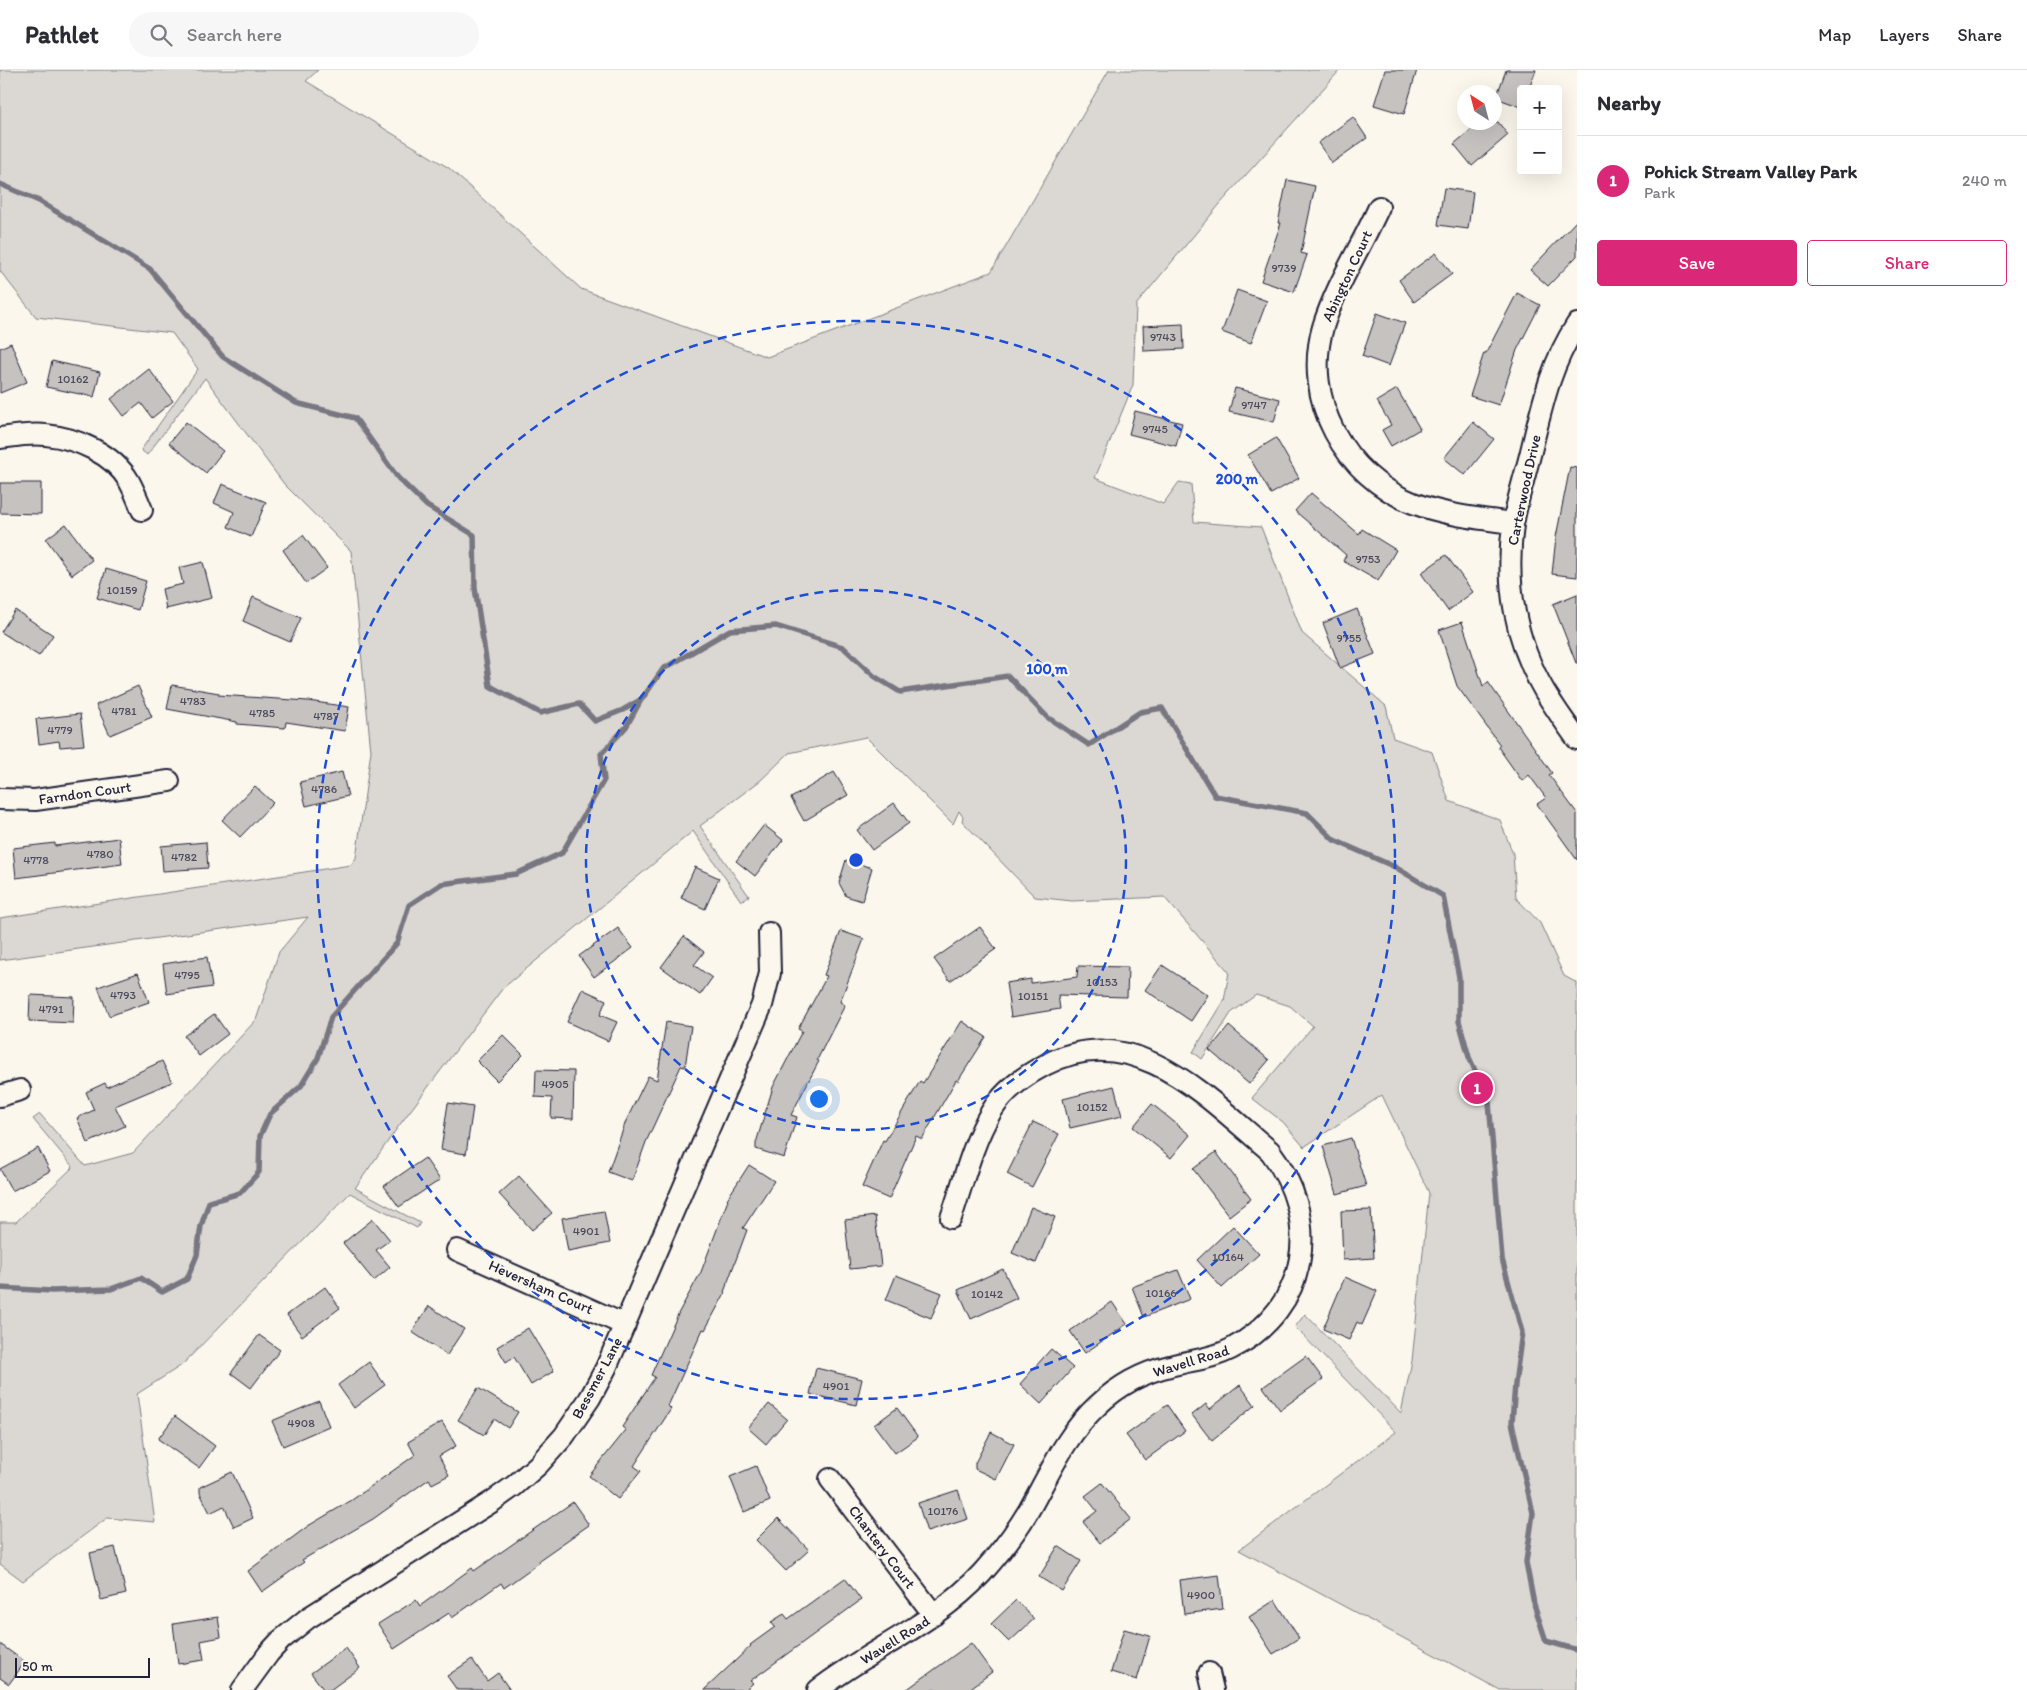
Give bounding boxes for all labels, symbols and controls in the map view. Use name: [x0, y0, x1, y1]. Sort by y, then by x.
search box: [129, 12, 479, 57]
text: Pathlet: [25, 20, 99, 49]
icon: search: [147, 21, 175, 49]
text: Search here: [187, 23, 282, 46]
text: Map: [1818, 24, 1851, 46]
text: Layers: [1879, 24, 1929, 46]
text: Share: [1957, 24, 2002, 46]
north arrow: [1457, 85, 1502, 130]
map controls: [1517, 85, 1562, 175]
button: +: [1517, 85, 1562, 130]
text: Nearby: [1597, 90, 1661, 115]
button: −: [1517, 130, 1562, 175]
text: Pohick Stream Valley Park: [1644, 160, 1857, 183]
text: 1: [1609, 171, 1617, 190]
text: 240 m: [1962, 171, 2007, 190]
text: Park: [1644, 183, 1675, 202]
street label: Abington Court: [1318, 227, 1376, 325]
button: Save: [1597, 240, 1797, 286]
button: Share: [1807, 240, 2007, 286]
house number: 9739: [1271, 261, 1297, 275]
house number: 9743: [1150, 330, 1176, 344]
house number: 10162: [57, 372, 89, 386]
house number: 9747: [1241, 398, 1267, 412]
house number: 9745: [1142, 422, 1168, 436]
street label: Carterwood Drive: [1503, 433, 1545, 547]
text: 200 m: [1216, 470, 1259, 488]
house number: 9753: [1355, 552, 1381, 566]
house number: 10159: [106, 583, 138, 597]
house number: 9755: [1337, 631, 1361, 645]
text: 100 m: [1026, 660, 1068, 678]
house number: 4783: [180, 694, 207, 708]
house number: 4781: [111, 704, 137, 718]
house number: 4785: [249, 706, 275, 720]
house number: 4787: [313, 709, 339, 723]
house number: 4779: [47, 723, 73, 737]
street label: Farndon Court: [37, 778, 133, 808]
house number: 4786: [311, 782, 337, 796]
house number: 4780: [86, 847, 114, 861]
house number: 4782: [171, 850, 198, 864]
centre of rings: [847, 851, 865, 869]
house number: 4778: [23, 853, 49, 867]
house number: 4795: [174, 968, 200, 982]
house number: 10153: [1086, 975, 1118, 989]
house number: 4793: [110, 988, 136, 1002]
house number: 10151: [1018, 989, 1049, 1003]
house number: 4791: [38, 1002, 64, 1016]
pin: 1: [1461, 1069, 1493, 1107]
house number: 4905: [541, 1077, 569, 1091]
your location: [806, 1086, 832, 1112]
house number: 10152: [1076, 1100, 1108, 1114]
house number: 4901: [573, 1224, 600, 1238]
house number: 10164: [1212, 1250, 1244, 1264]
street label: Heversham Court: [486, 1256, 596, 1318]
house number: 10166: [1145, 1286, 1177, 1300]
house number: 10142: [971, 1287, 1004, 1301]
street label: Bessmer Lane: [568, 1334, 626, 1422]
street label: Wavell Road: [1151, 1341, 1232, 1381]
house number: 4901: [823, 1379, 850, 1393]
house number: 4908: [287, 1416, 315, 1430]
street label: Chantery Court: [845, 1502, 919, 1593]
house number: 10176: [928, 1504, 958, 1518]
house number: 4900: [1187, 1588, 1215, 1602]
street label: Wavell Road: [857, 1611, 934, 1668]
scale bar: [15, 1655, 150, 1678]
text: 50 m: [22, 1658, 53, 1675]

